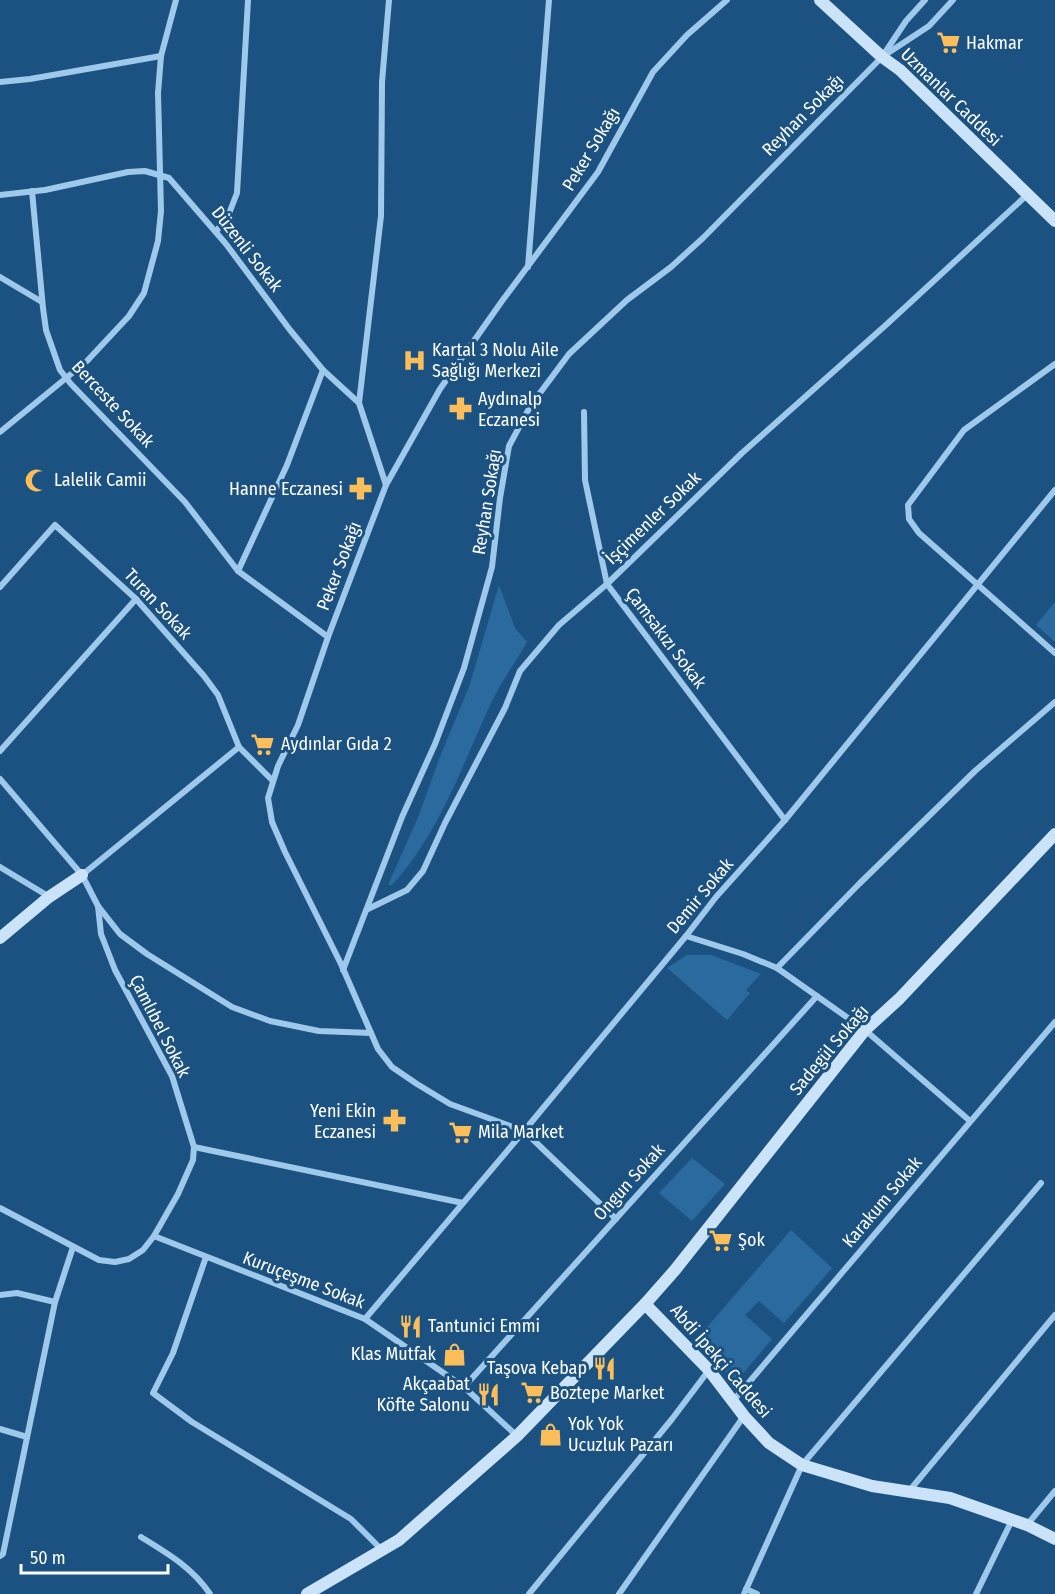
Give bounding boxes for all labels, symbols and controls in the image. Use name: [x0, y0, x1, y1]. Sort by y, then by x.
supermarket icon: Hakmar: [935, 30, 961, 56]
place label: Hakmar: [966, 32, 1024, 54]
street label: Uzmanlar Caddesi: [896, 43, 1006, 151]
street label: Reyhan Sokağı: [758, 70, 848, 160]
street label: Peker Sokağı: [557, 103, 625, 195]
street label: Düzenli Sokak: [207, 202, 288, 297]
place label: Kartal 3 Nolu Aile Sağlığı Merkezi: [432, 339, 559, 382]
hospital icon: Kartal 3 Nolu Aile Sağlığı Merkezi: [401, 347, 427, 373]
street label: Berceste Sokak: [67, 356, 159, 453]
place label: Aydınalp Eczanesi: [478, 388, 542, 431]
pharmacy icon: Aydınalp Eczanesi: [447, 396, 473, 422]
street label: Reyhan Sokağı: [468, 448, 506, 556]
street label: İşçimenler Sokak: [601, 466, 706, 569]
mosque icon: Lalelik Camii: [23, 467, 49, 493]
place label: Lalelik Camii: [54, 469, 147, 491]
pharmacy icon: Hanne Eczanesi: [348, 476, 374, 502]
place label: Hanne Eczanesi: [229, 478, 343, 500]
street label: Peker Sokağı: [312, 518, 366, 614]
street label: Turan Sokak: [120, 564, 197, 644]
street label: Çamsakızı Sokak: [621, 583, 711, 693]
supermarket icon: Aydınlar Gıda 2: [250, 731, 276, 757]
place label: Aydınlar Gıda 2: [281, 733, 392, 755]
street label: Demir Sokak: [662, 853, 738, 938]
street label: Çamlıbel Sokak: [125, 971, 196, 1081]
street label: Sadegül Sokağı: [785, 1000, 873, 1100]
place label: Yeni Ekin Eczanesi: [310, 1100, 376, 1143]
pharmacy icon: Yeni Ekin Eczanesi: [381, 1108, 407, 1134]
supermarket icon: Mila Market: [447, 1119, 473, 1145]
place label: Mila Market: [478, 1121, 564, 1143]
street label: Ongun Sokak: [589, 1139, 670, 1225]
street label: Karakum Sokak: [838, 1151, 927, 1252]
supermarket icon: Şok: [707, 1227, 733, 1253]
place label: Şok: [738, 1229, 765, 1251]
street label: Kuruçeşme Sokak: [240, 1247, 369, 1314]
street label: Abdi İpekçi Caddesi: [666, 1300, 776, 1422]
restaurant icon: Tantunici Emmi: [397, 1313, 423, 1339]
place label: Tantunici Emmi: [428, 1315, 540, 1337]
shop icon: Klas Mutfak: [441, 1341, 467, 1367]
place label: Klas Mutfak: [351, 1343, 437, 1365]
restaurant icon: Taşova Kebap: [592, 1355, 618, 1381]
place label: Taşova Kebap: [487, 1357, 587, 1379]
place label: Akçaabat Köfte Salonu: [376, 1373, 470, 1416]
supermarket icon: Boztepe Market: [519, 1380, 545, 1406]
restaurant icon: Akçaabat Köfte Salonu: [475, 1381, 501, 1407]
place label: Boztepe Market: [550, 1382, 665, 1404]
place label: Yok Yok Ucuzluk Pazarı: [568, 1413, 673, 1456]
shop icon: Yok Yok Ucuzluk Pazarı: [537, 1421, 563, 1447]
scale bar: [21, 1537, 168, 1575]
text: 50 m: [30, 1547, 66, 1569]

